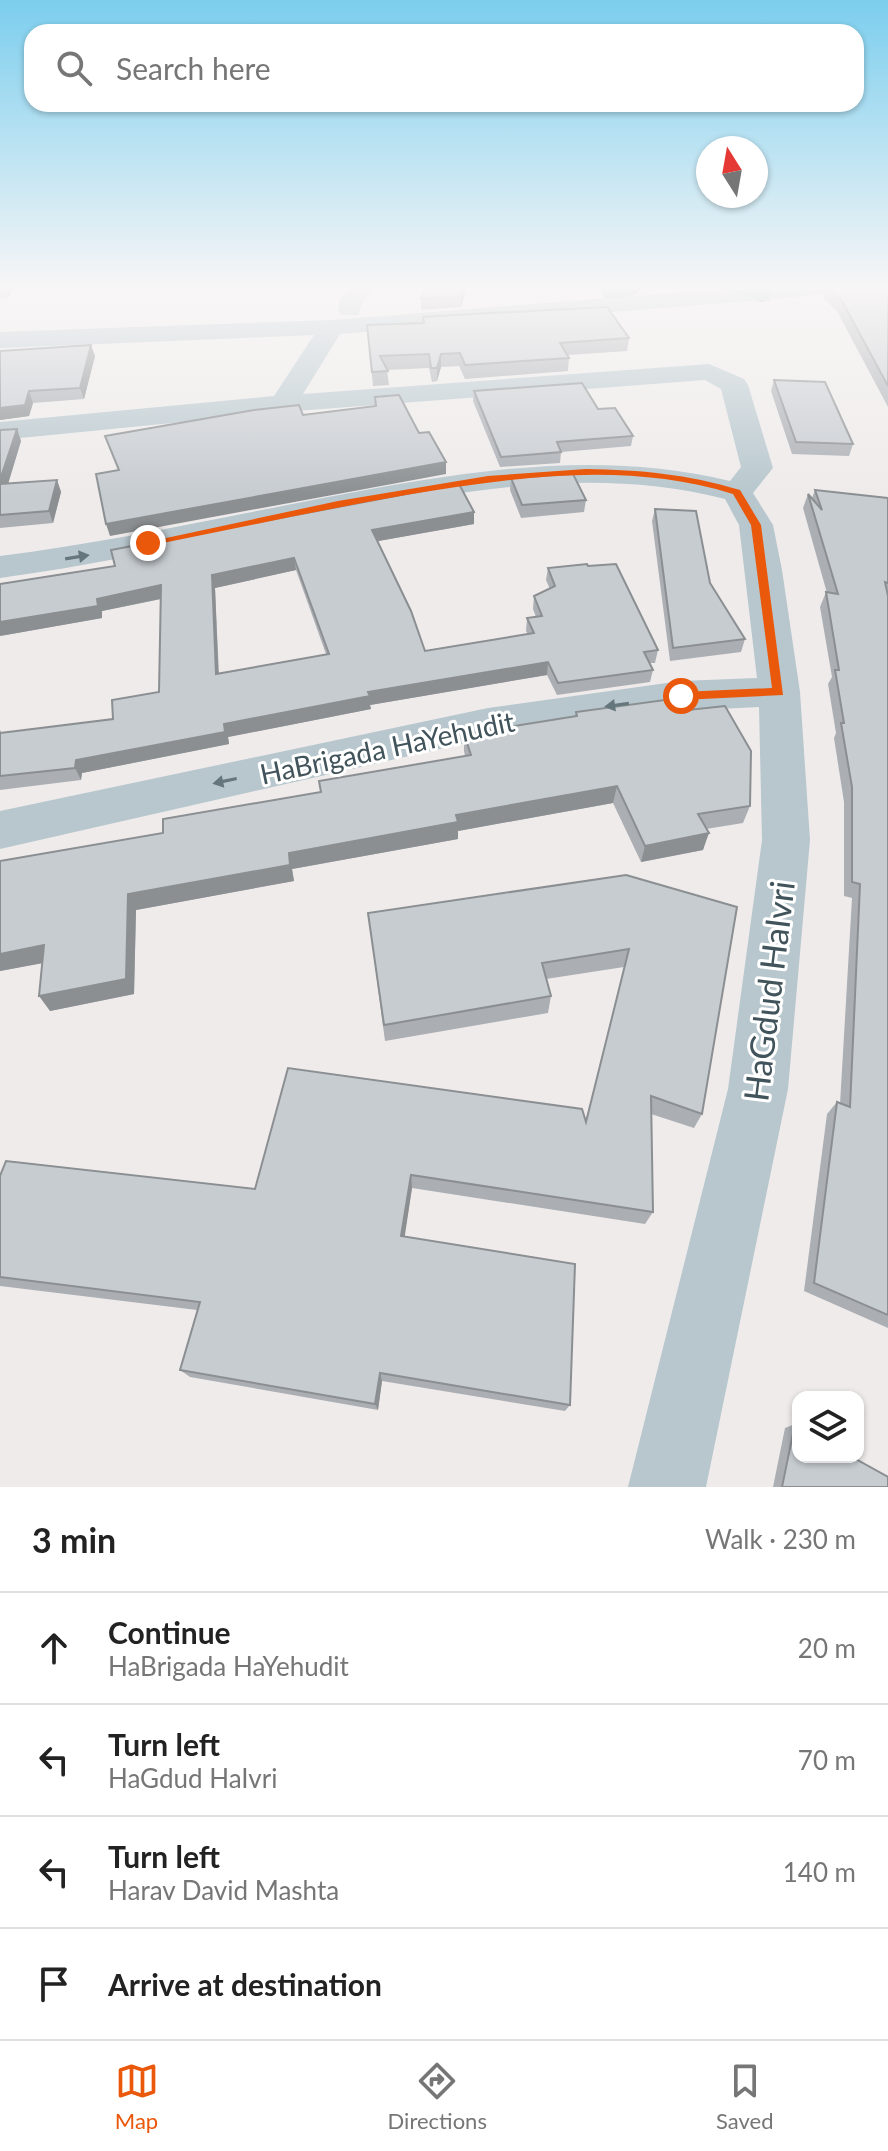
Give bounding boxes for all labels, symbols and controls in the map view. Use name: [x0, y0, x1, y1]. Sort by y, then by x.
search box: [24, 24, 864, 112]
icon: search: [52, 46, 96, 90]
text: Search here: [116, 50, 271, 86]
north arrow: [696, 136, 768, 208]
route end: [130, 525, 166, 561]
one-way arrow: [65, 550, 90, 563]
route start: [663, 678, 699, 714]
one-way arrow: [604, 699, 629, 712]
street label: HaBrigada HaYehudit: [257, 703, 517, 791]
one-way arrow: [212, 775, 237, 788]
street label: HaGdud HaIvri: [734, 879, 802, 1103]
map controls: [792, 1391, 864, 1463]
button: layers: [792, 1391, 864, 1463]
text: 3 min: [32, 1519, 116, 1560]
text: Walk · 230 m: [705, 1523, 856, 1555]
text: Continue: [108, 1614, 231, 1650]
icon: ahead: [32, 1626, 76, 1670]
text: 20 m: [798, 1632, 856, 1664]
text: HaBrigada HaYehudit: [108, 1650, 349, 1682]
text: Turn left: [108, 1726, 220, 1762]
icon: left: [32, 1738, 76, 1782]
text: 70 m: [798, 1744, 856, 1776]
text: HaGdud HaIvri: [108, 1762, 277, 1794]
text: Turn left: [108, 1838, 220, 1874]
icon: left: [32, 1850, 76, 1894]
text: 140 m: [783, 1856, 856, 1888]
text: Harav David Mashta: [108, 1874, 339, 1906]
icon: arrive: [32, 1962, 76, 2006]
text: Arrive at destination: [108, 1966, 382, 2002]
tab: Map: [115, 2059, 159, 2134]
tab: Directions: [388, 2059, 487, 2134]
tab: Saved: [716, 2059, 773, 2134]

